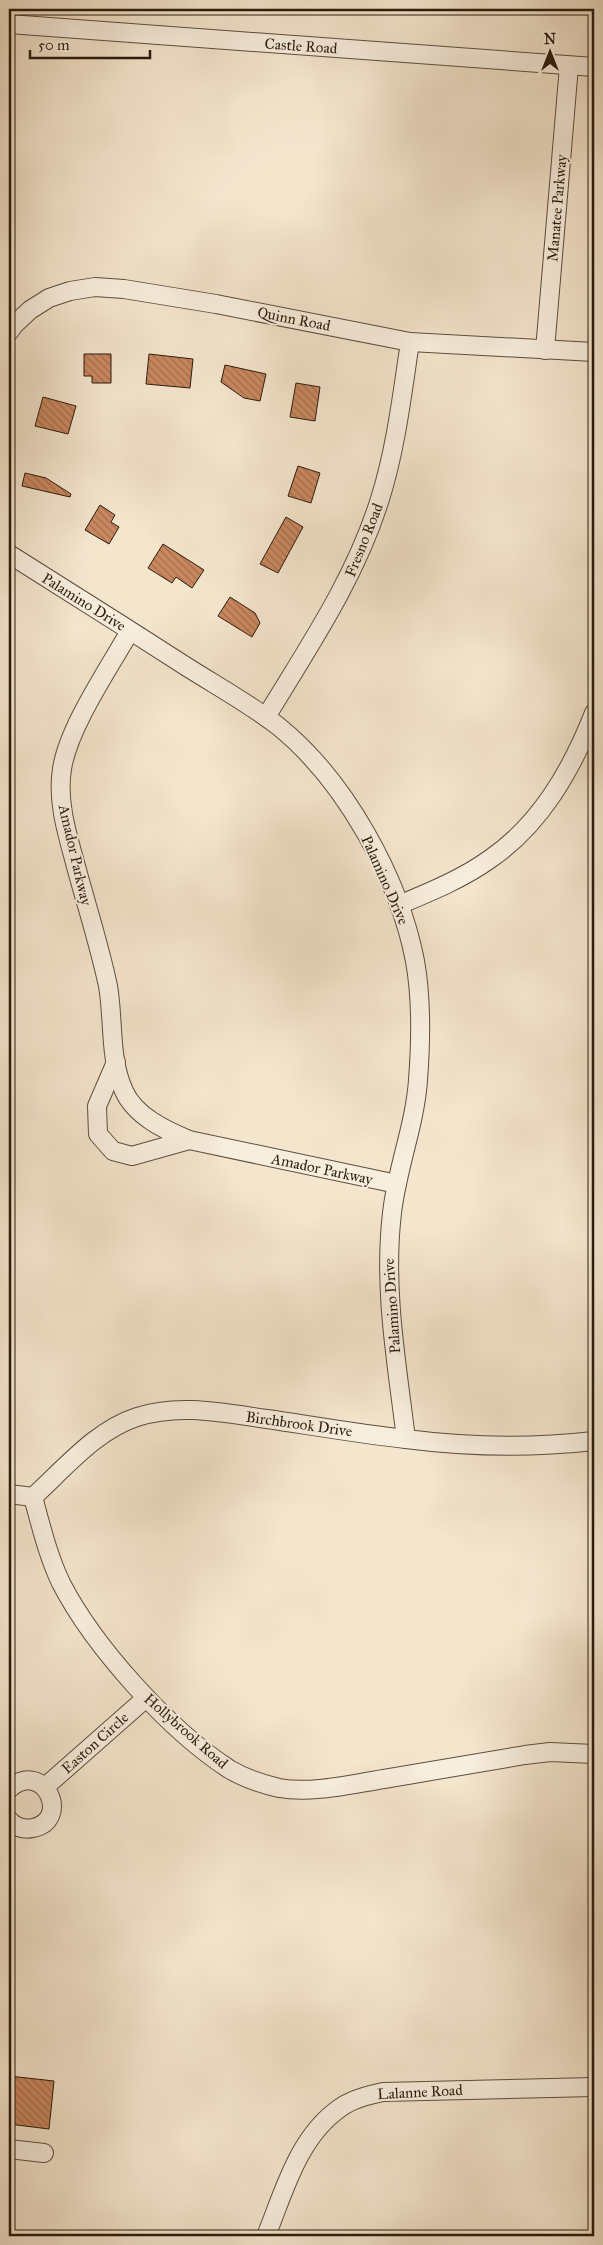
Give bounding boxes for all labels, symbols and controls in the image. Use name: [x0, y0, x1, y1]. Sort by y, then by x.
scale bar: [30, 28, 150, 60]
north arrow: [526, 28, 576, 78]
text: N: [544, 31, 556, 48]
street label: Castle Road: [264, 34, 338, 58]
text: 50 m: [38, 36, 70, 54]
street label: Manatee Parkway: [543, 153, 571, 262]
street label: Quinn Road: [256, 303, 333, 335]
street label: Fresno Road: [341, 500, 387, 579]
street label: Palamino Drive: [39, 569, 129, 635]
street label: Amador Parkway: [54, 802, 96, 908]
street label: Palamino Drive: [357, 833, 413, 927]
street label: Amador Parkway: [269, 1149, 375, 1189]
street label: Palamino Drive: [380, 1258, 404, 1354]
street label: Birchbrook Drive: [245, 1408, 353, 1440]
street label: Hollybrook Road: [140, 1690, 232, 1773]
street label: Easton Circle: [58, 1708, 132, 1778]
street label: Lalanne Road: [377, 2081, 464, 2103]

